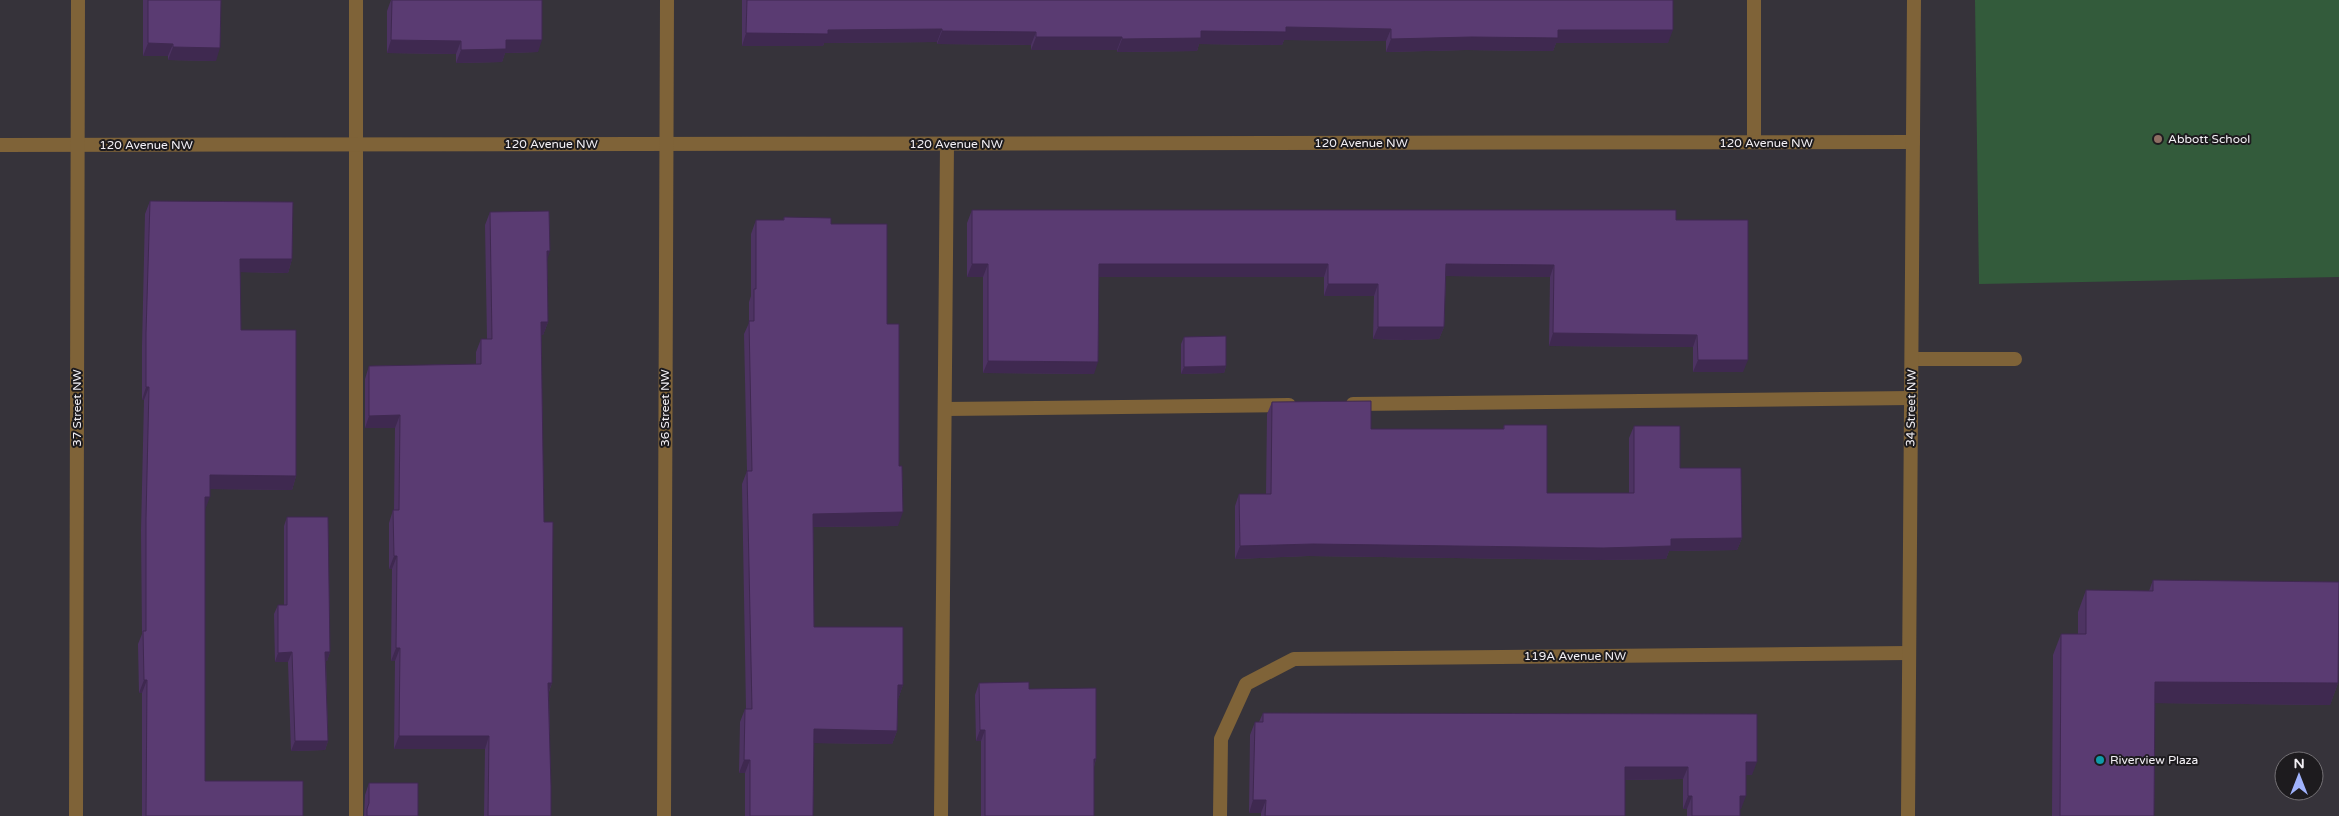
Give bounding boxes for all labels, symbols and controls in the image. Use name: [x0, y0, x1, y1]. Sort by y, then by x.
place label: Abbott School: [2168, 132, 2250, 146]
marker: Abbott School: [2152, 133, 2164, 145]
street label: 120 Avenue NW: [1314, 136, 1408, 150]
street label: 120 Avenue NW: [1719, 136, 1813, 150]
street label: 120 Avenue NW: [504, 137, 598, 151]
street label: 120 Avenue NW: [909, 137, 1003, 151]
street label: 120 Avenue NW: [99, 138, 193, 152]
street label: 37 Street NW: [70, 369, 84, 447]
street label: 36 Street NW: [658, 369, 672, 447]
street label: 34 Street NW: [1903, 369, 1919, 447]
street label: 119A Avenue NW: [1524, 649, 1626, 663]
north arrow: [2274, 751, 2324, 801]
place label: Riverview Plaza: [2110, 753, 2198, 767]
marker: Riverview Plaza: [2094, 754, 2106, 766]
text: N: [2293, 755, 2305, 772]

